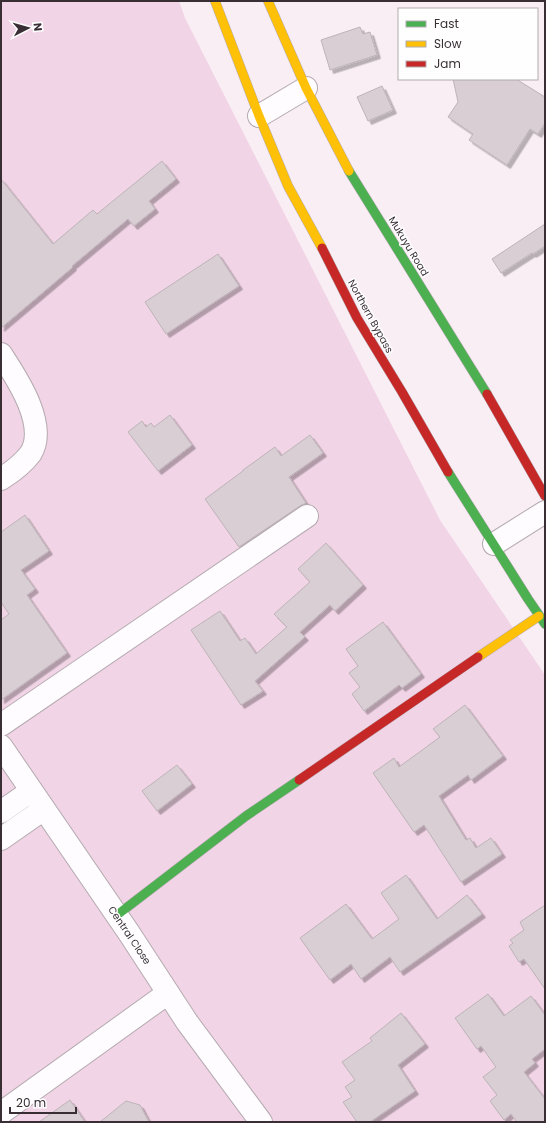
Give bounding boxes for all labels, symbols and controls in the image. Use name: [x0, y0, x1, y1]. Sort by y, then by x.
north arrow: [8, 8, 48, 48]
legend: [398, 8, 538, 80]
text: Fast: [434, 15, 459, 32]
text: N: [30, 22, 46, 32]
text: Slow: [434, 35, 462, 52]
text: Jam: [434, 55, 461, 72]
street label: Mukuyu Road: [385, 214, 432, 279]
street label: Northern Bypass: [344, 277, 397, 356]
street label: Central Close: [104, 903, 155, 967]
scale bar: [10, 1089, 76, 1115]
text: 20 m: [16, 1094, 46, 1111]

